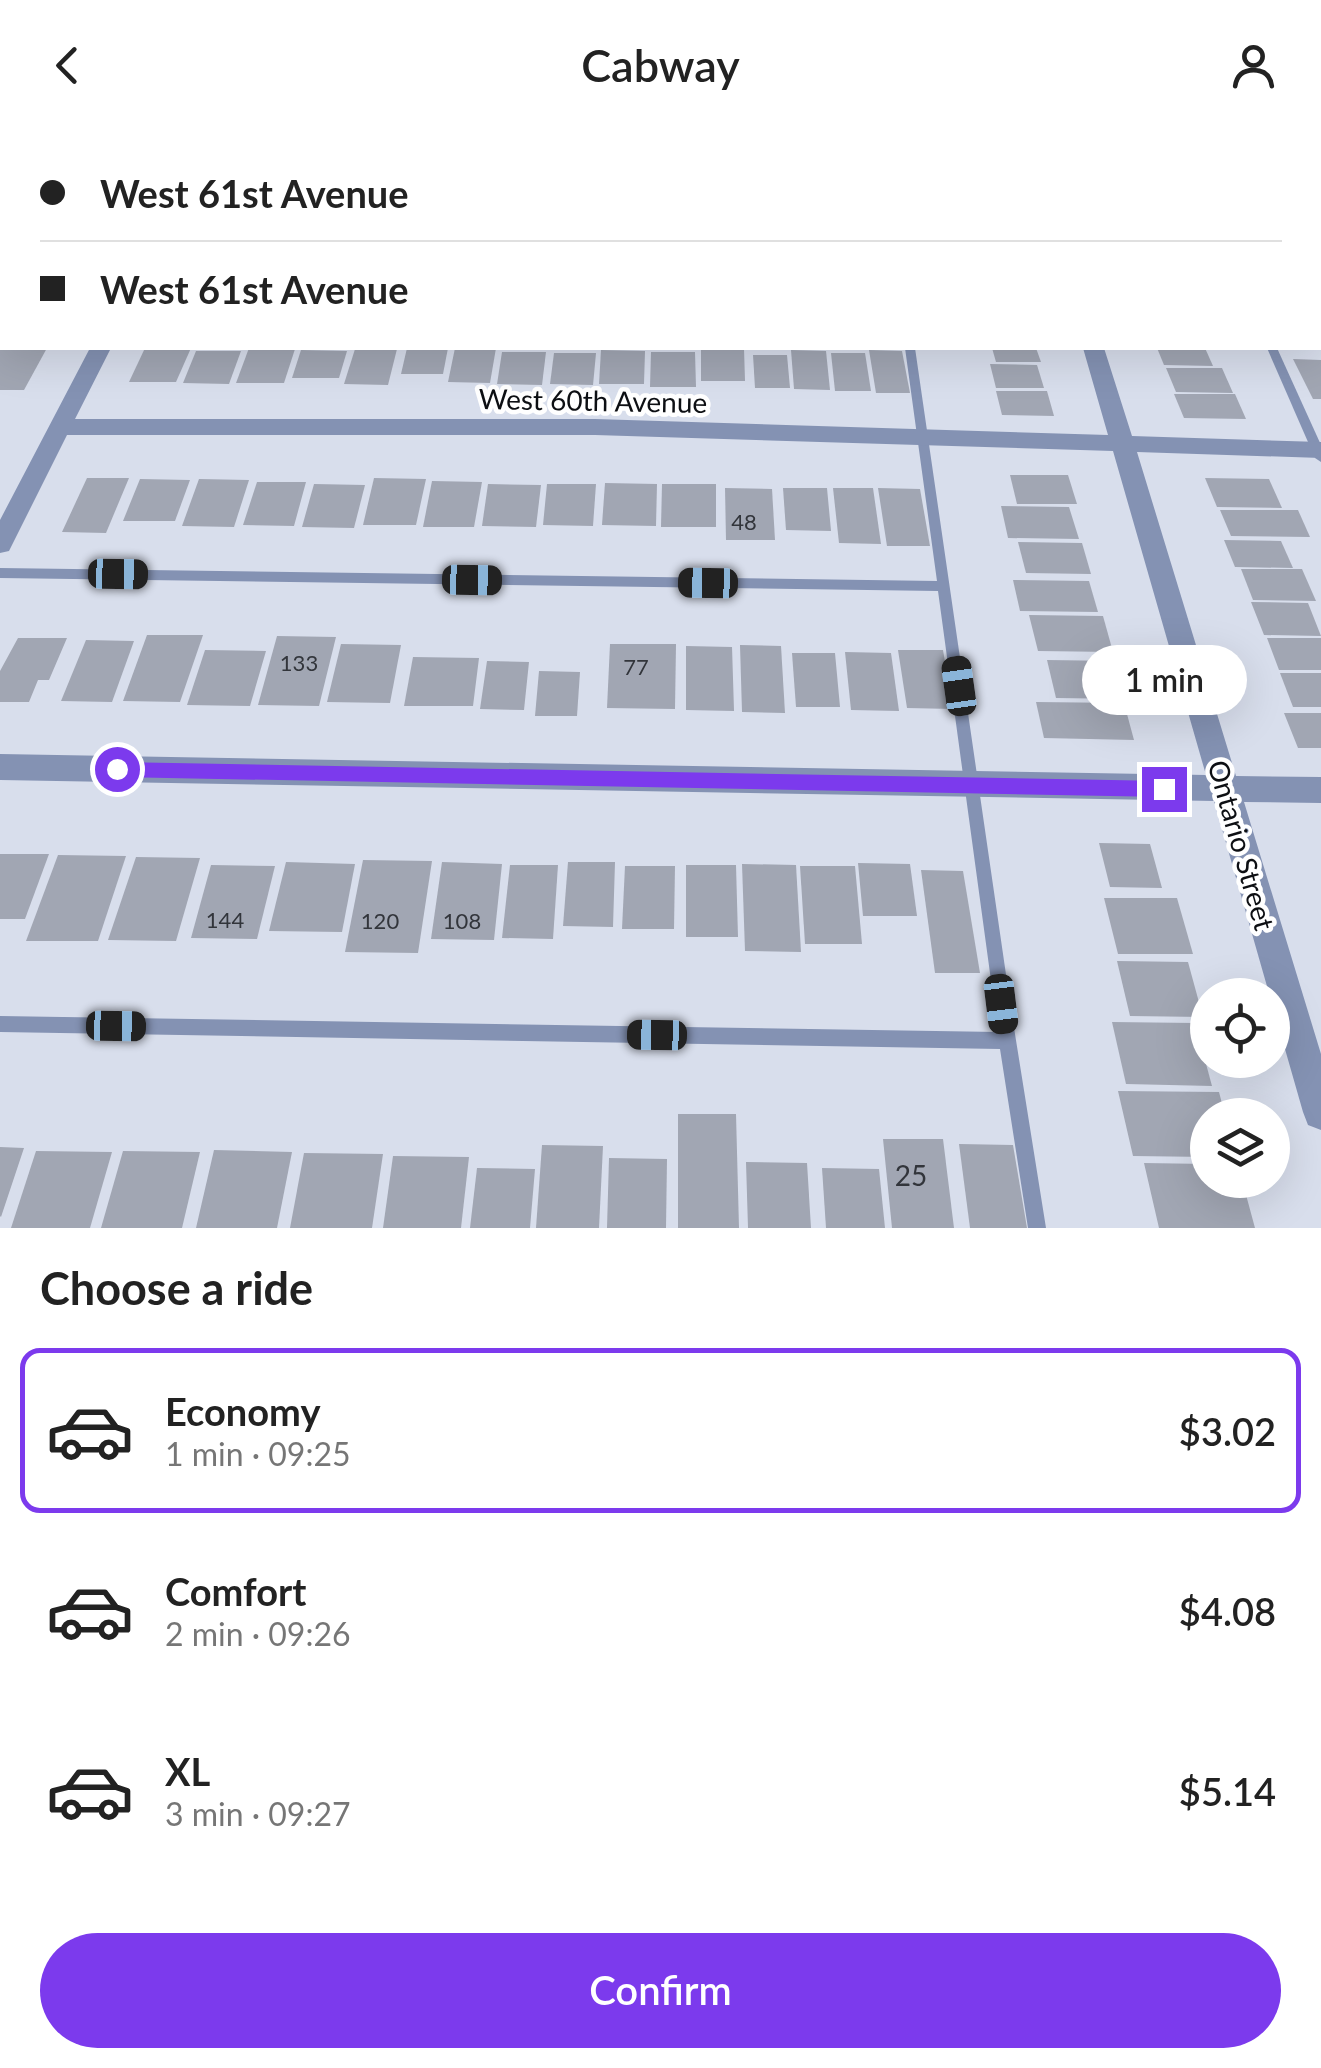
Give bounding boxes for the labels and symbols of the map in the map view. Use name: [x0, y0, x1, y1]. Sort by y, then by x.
street label: West 60th Avenue: [478, 381, 708, 419]
house number: 48: [731, 508, 757, 535]
car: [88, 558, 148, 590]
car: [442, 564, 502, 596]
car: [678, 567, 738, 599]
callout: 1 min: [1082, 644, 1246, 714]
house number: 133: [280, 649, 318, 676]
house number: 77: [623, 653, 649, 680]
car: [940, 654, 978, 718]
route start: [95, 747, 140, 792]
street label: Ontario Street: [1202, 756, 1282, 934]
route end: [1142, 767, 1187, 812]
house number: 144: [206, 906, 244, 933]
house number: 120: [361, 907, 399, 934]
house number: 108: [443, 907, 481, 934]
car: [982, 972, 1020, 1036]
car: [86, 1010, 146, 1042]
car: [627, 1019, 687, 1051]
house number: 25: [895, 1158, 927, 1192]

